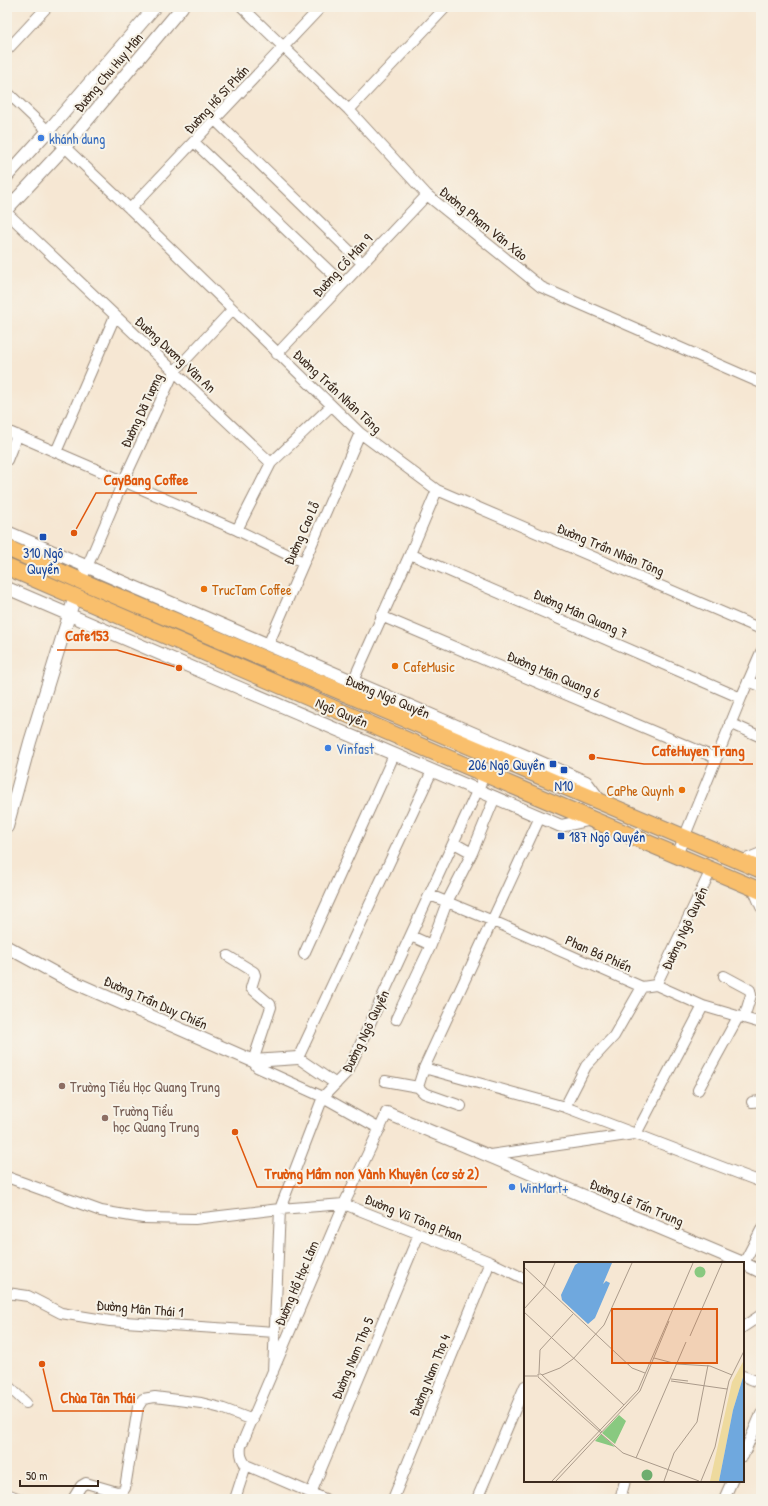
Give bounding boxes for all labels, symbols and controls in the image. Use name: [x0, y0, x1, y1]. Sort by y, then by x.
street label: Đường Chu Huy Mân: [69, 28, 148, 116]
street label: Đường Hồ Sĩ Phấn: [179, 61, 253, 138]
place label: khánh dung: [49, 129, 105, 149]
marker: khánh dung: [36, 133, 46, 143]
street label: Đường Phạm Văn Xảo: [435, 182, 532, 265]
street label: Đường Cổ Mân 9: [308, 229, 377, 301]
street label: Đường Dương Văn An: [131, 311, 221, 397]
street label: Đường Trần Nhân Tông: [289, 345, 386, 438]
street label: Đường Dã Tượng: [115, 370, 168, 451]
callout: CayBang Coffee: [96, 466, 197, 493]
text: CayBang Coffee: [104, 469, 188, 491]
street label: Đường Cao Lỗ: [279, 498, 324, 568]
street label: Đường Trần Nhân Tông: [554, 518, 668, 581]
marker: 310 Ngô Quyền: [38, 532, 48, 542]
place label: 310 Ngô Quyền: [23, 543, 63, 579]
place label: TrucTam Coffee: [212, 580, 292, 599]
marker: TrucTam Coffee: [199, 584, 209, 594]
street label: Đường Mân Quang 7: [531, 584, 631, 643]
callout: Cafe153: [57, 623, 117, 650]
text: Cafe153: [65, 625, 109, 646]
street label: Đường Mân Quang 6: [504, 646, 604, 703]
place label: CafeMusic: [403, 657, 455, 676]
marker: CafeMusic: [390, 661, 400, 671]
street label: Đường Ngô Quyền: [343, 671, 433, 721]
street label: Ngô Quyền: [313, 693, 371, 731]
callout: CafeHuyen Trang: [644, 737, 753, 764]
place label: Vinfast: [336, 739, 374, 758]
text: CafeHuyen Trang: [651, 740, 745, 762]
marker: Vinfast: [323, 743, 333, 753]
place label: 206 Ngô Quyền: [468, 755, 545, 775]
marker: 206 Ngô Quyền: [548, 759, 558, 769]
marker: N10: [559, 765, 569, 775]
place label: N10: [555, 776, 573, 795]
place label: CaPhe Quynh: [607, 781, 674, 801]
marker: CaPhe Quynh: [677, 785, 687, 795]
place label: 187 Ngô Quyền: [569, 827, 645, 847]
marker: 187 Ngô Quyền: [556, 831, 566, 841]
street label: Đường Ngô Quyền: [656, 883, 713, 973]
street label: Phan Bá Phiến: [563, 930, 635, 976]
street label: Đường Trần Duy Chiến: [101, 971, 211, 1034]
street label: Đường Ngô Quyền: [337, 986, 394, 1076]
place label: Trường Tiểu Học Quang Trung: [70, 1077, 220, 1097]
marker: Trường Tiểu Học Quang Trung: [57, 1081, 67, 1091]
place label: Trường Tiểu học Quang Trung: [113, 1101, 199, 1137]
marker: Trường Tiểu học Quang Trung: [100, 1113, 110, 1123]
callout: Trường Mầm non Vành Khuyên (cơ sở 2): [257, 1160, 487, 1187]
text: Trường Mầm non Vành Khuyên (cơ sở 2): [264, 1163, 479, 1185]
street label: Đường Lê Tấn Trung: [587, 1174, 687, 1231]
place label: WinMart+: [520, 1178, 569, 1197]
marker: WinMart+: [507, 1182, 517, 1192]
street label: Đường Vũ Tông Phan: [362, 1189, 466, 1246]
street label: Đường Hồ Học Lãm: [269, 1237, 323, 1329]
inset map: [524, 1262, 744, 1482]
street label: Đường Mân Thái 1: [96, 1295, 184, 1322]
street label: Đường Nam Thọ 5: [326, 1314, 379, 1402]
street label: Đường Nam Thọ 4: [404, 1331, 455, 1419]
callout: Chùa Tân Thái: [53, 1384, 144, 1411]
text: Chùa Tân Thái: [60, 1387, 136, 1408]
scale bar: [20, 1462, 98, 1488]
text: 50 m: [26, 1467, 47, 1484]

